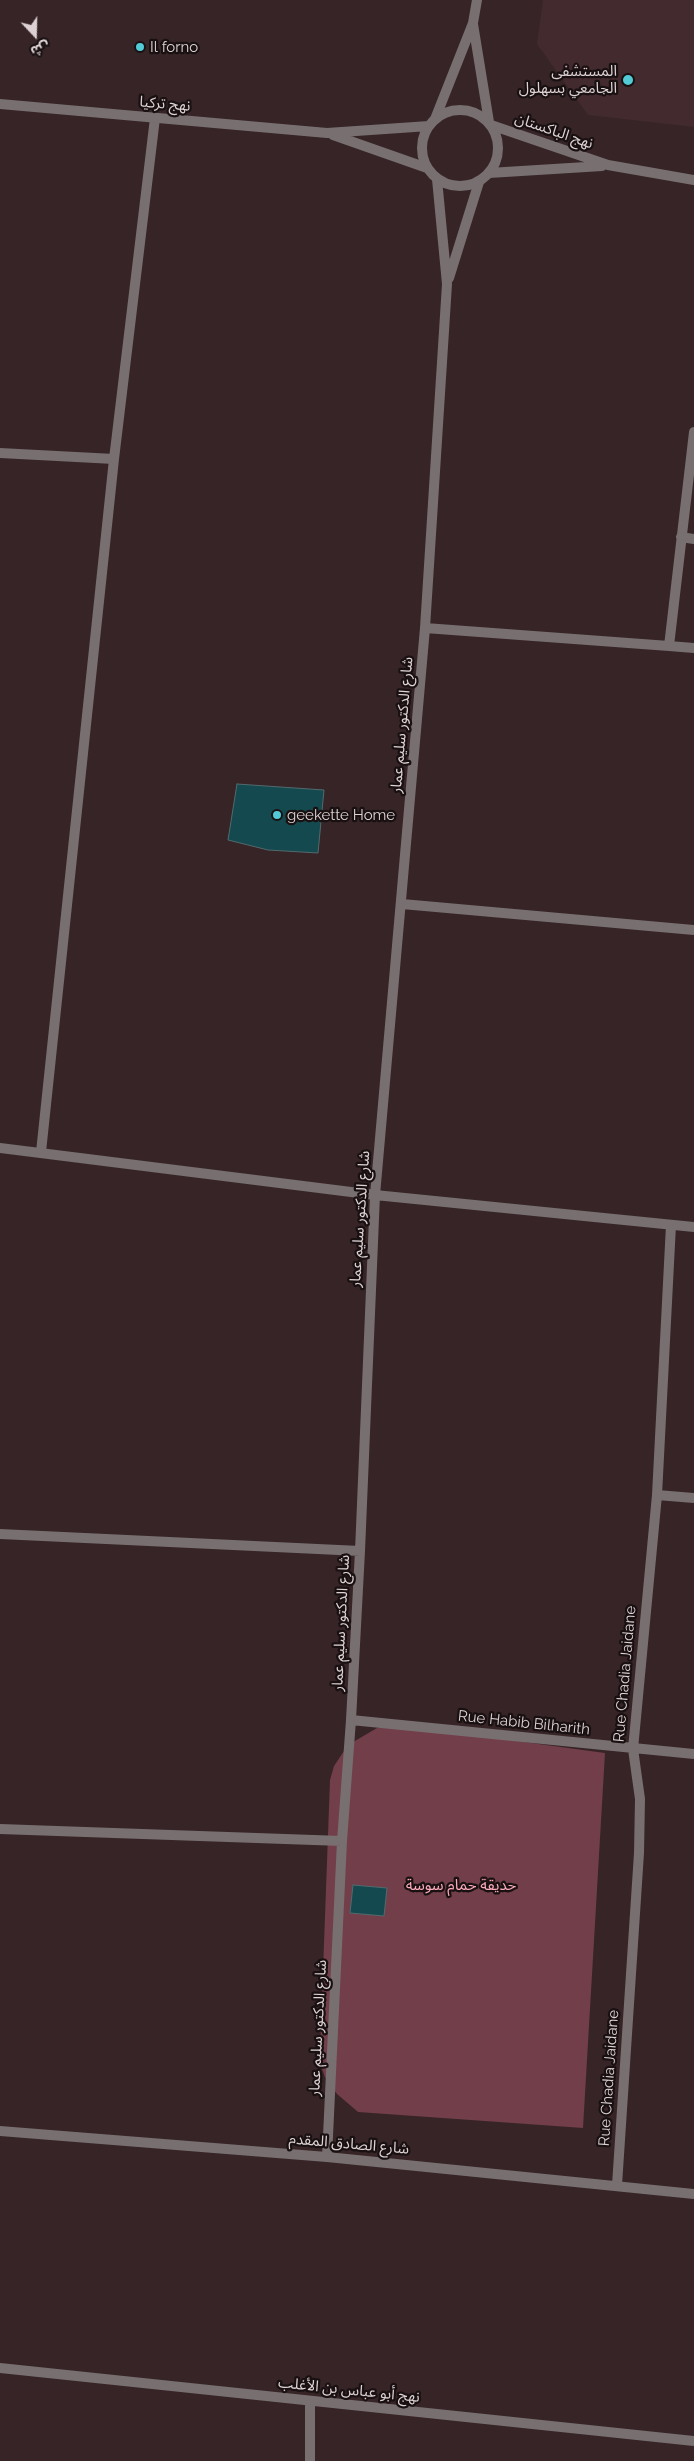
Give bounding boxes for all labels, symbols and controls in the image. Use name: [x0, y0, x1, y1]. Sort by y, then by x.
north arrow: [10, 10, 60, 60]
text: ش: [29, 38, 52, 60]
place label: Il forno: [150, 38, 198, 56]
marker: Il forno: [134, 41, 146, 53]
place label: المستشفى الجامعي بسهلول: [519, 62, 617, 97]
marker: المستشفى الجامعي بسهلول: [621, 73, 635, 87]
street label: نهج تركيا: [139, 93, 191, 115]
street label: نهج الباكستان: [513, 109, 595, 153]
street label: شارع الدكتور سليم عمار: [387, 656, 417, 794]
place label: geekette Home: [287, 806, 395, 824]
marker: geekette Home: [271, 809, 283, 821]
street label: شارع الدكتور سليم عمار: [346, 1150, 374, 1288]
street label: شارع الدكتور سليم عمار: [328, 1554, 354, 1692]
street label: Rue Chadia Jaidane: [610, 1605, 640, 1743]
street label: Rue Habib Bilharith: [457, 1707, 591, 1739]
park label: حديقة حمام سوسة: [406, 1876, 516, 1894]
street label: شارع الدكتور سليم عمار: [305, 1959, 331, 2097]
street label: Rue Chadia Jaidane: [595, 2009, 623, 2147]
street label: شارع الصادق المقدم: [288, 2130, 410, 2158]
street label: نهج أبو عباس بن الأغلب: [277, 2374, 421, 2406]

